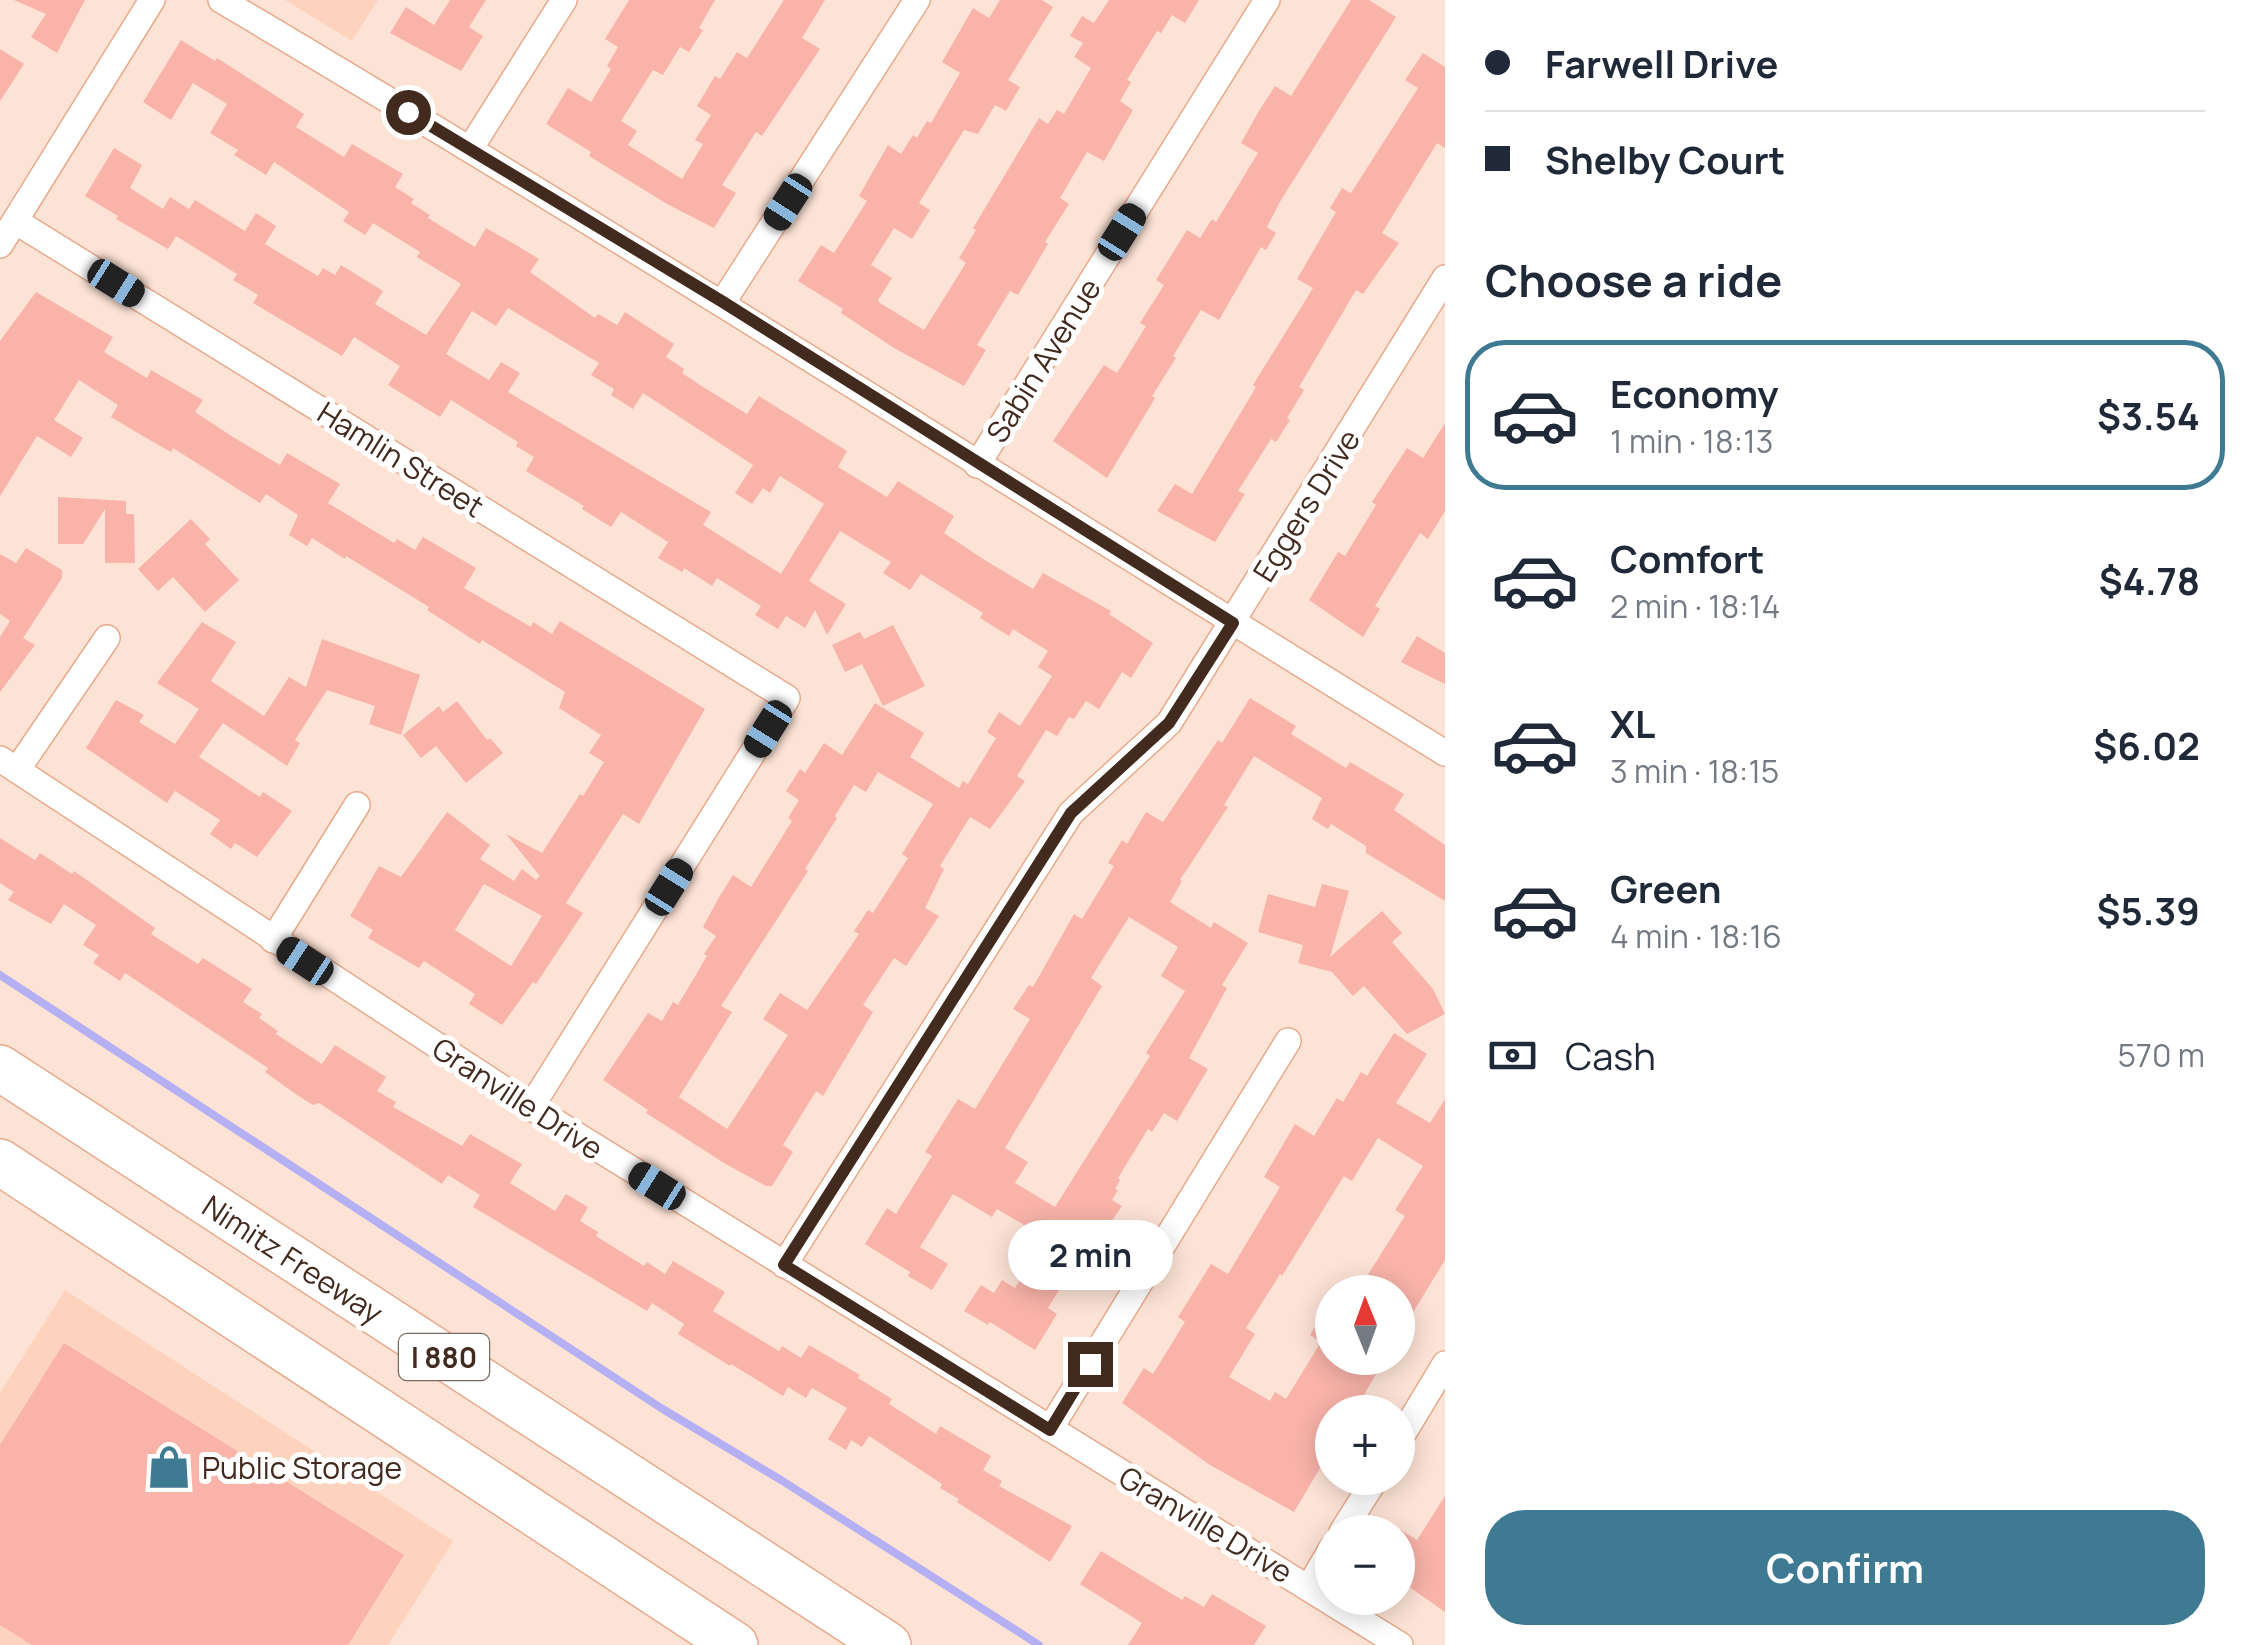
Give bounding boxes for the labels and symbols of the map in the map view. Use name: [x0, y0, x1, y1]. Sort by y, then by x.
route start: [386, 90, 431, 135]
car: [759, 169, 817, 235]
car: [1093, 199, 1151, 265]
car: [83, 254, 149, 312]
street label: Sabin Avenue: [976, 270, 1110, 450]
street label: Hamlin Street: [310, 392, 492, 526]
street label: Eggers Drive: [1243, 421, 1369, 589]
car: [739, 696, 797, 762]
car: [640, 854, 698, 920]
car: [272, 932, 338, 990]
street label: Granville Drive: [425, 1027, 611, 1169]
car: [624, 1157, 690, 1215]
street label: Nimitz Freeway: [195, 1185, 391, 1333]
callout: 2 min: [1008, 1219, 1172, 1289]
north arrow: [1315, 1275, 1415, 1375]
road number: I 880: [399, 1334, 489, 1380]
route end: [1068, 1342, 1113, 1387]
shop icon: Public Storage: [145, 1443, 193, 1491]
place label: Public Storage: [202, 1447, 402, 1488]
street label: Granville Drive: [1112, 1456, 1300, 1592]

